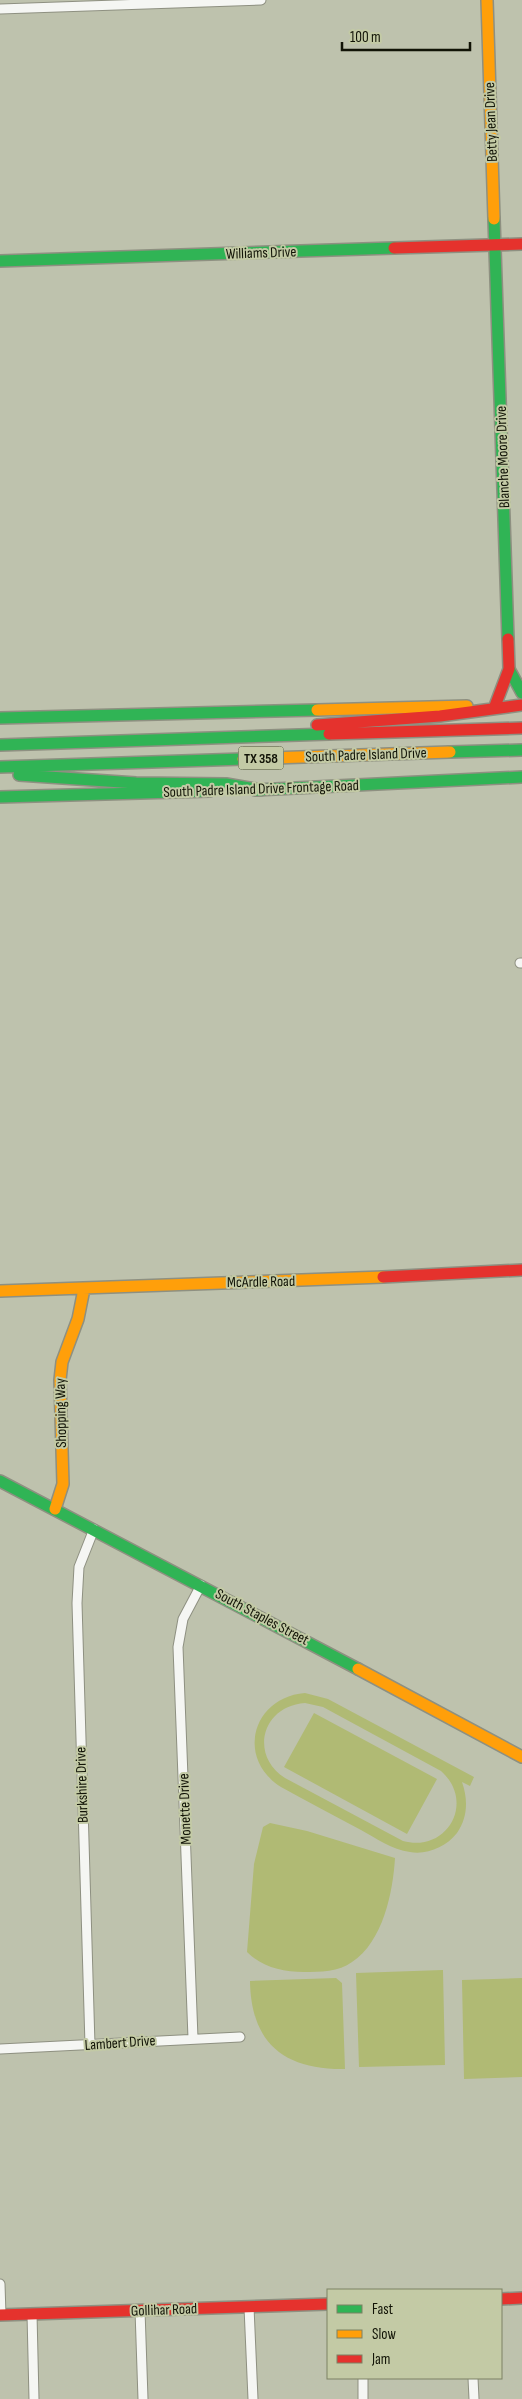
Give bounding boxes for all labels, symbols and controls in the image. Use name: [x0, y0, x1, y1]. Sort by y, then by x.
scale bar: [342, 20, 470, 52]
text: 100 m: [350, 28, 381, 47]
street label: Betty Jean Drive: [480, 82, 502, 162]
street label: Williams Drive: [225, 242, 297, 264]
street label: Blanche Moore Drive: [492, 405, 514, 509]
street label: South Padre Island Drive: [305, 743, 427, 767]
road number: TX 358: [238, 746, 284, 770]
street label: South Padre Island Drive Frontage Road: [163, 776, 359, 802]
street label: McArdle Road: [227, 1272, 295, 1292]
street label: Shopping Way: [51, 1378, 71, 1448]
street label: South Staples Street: [212, 1584, 312, 1650]
street label: Burkshire Drive: [71, 1747, 93, 1823]
street label: Monette Drive: [174, 1773, 196, 1845]
street label: Lambert Drive: [84, 2031, 156, 2055]
legend: [327, 2289, 502, 2379]
street label: Gollihar Road: [131, 2299, 197, 2321]
text: Fast: [372, 2300, 394, 2319]
text: Slow: [372, 2325, 396, 2344]
text: Jam: [371, 2350, 390, 2369]

